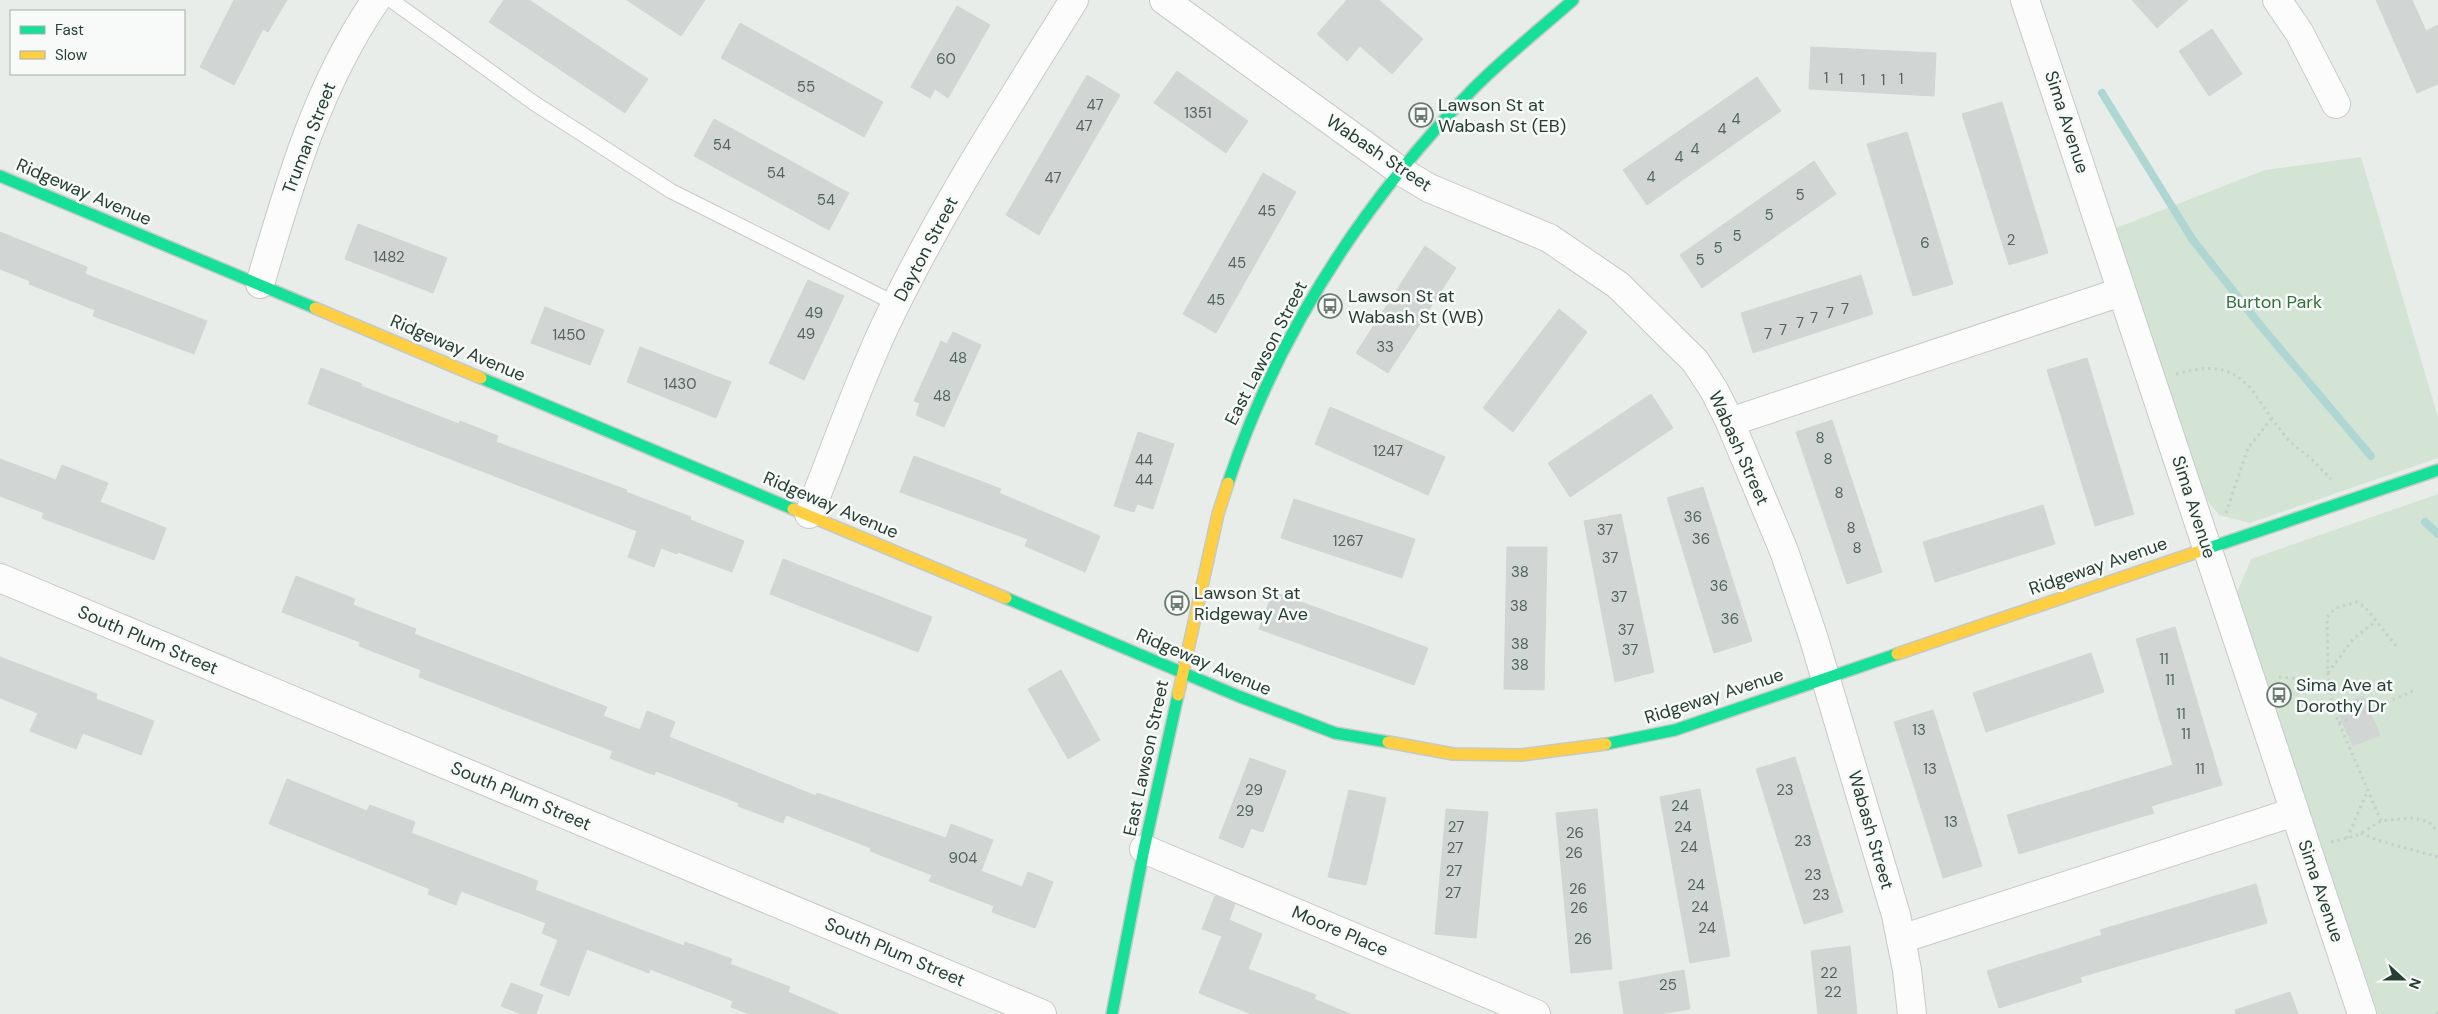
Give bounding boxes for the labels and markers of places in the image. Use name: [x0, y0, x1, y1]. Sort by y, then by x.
place label: Lawson St at Wabash St (EB): [1438, 93, 1566, 138]
bus stop icon: Lawson St at Wabash St (EB): [1408, 102, 1434, 128]
place label: Lawson St at Wabash St (WB): [1348, 284, 1484, 329]
bus stop icon: Lawson St at Wabash St (WB): [1317, 293, 1343, 319]
place label: Lawson St at Ridgeway Ave: [1194, 581, 1308, 626]
bus stop icon: Lawson St at Ridgeway Ave: [1164, 590, 1190, 616]
place label: Sima Ave at Dorothy Dr: [2296, 673, 2393, 718]
bus stop icon: Sima Ave at Dorothy Dr: [2266, 682, 2292, 708]

